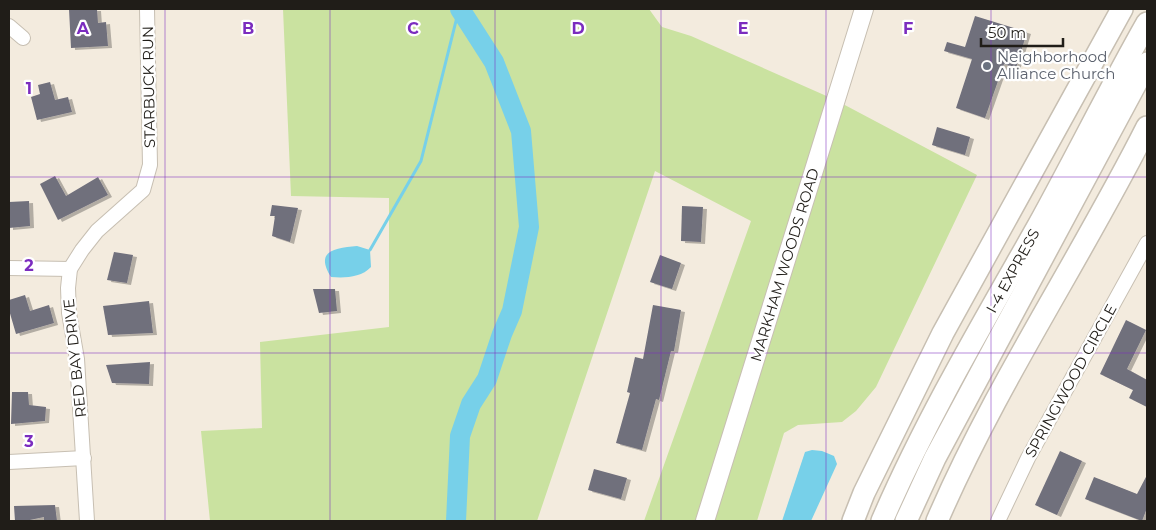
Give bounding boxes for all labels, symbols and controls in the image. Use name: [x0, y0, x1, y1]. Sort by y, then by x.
scale bar: [981, 15, 1064, 47]
text: A: [76, 19, 90, 38]
text: B: [242, 19, 254, 38]
text: C: [407, 19, 419, 38]
text: D: [571, 19, 585, 38]
text: E: [738, 19, 748, 38]
text: F: [903, 19, 913, 38]
text: 50 m: [988, 23, 1026, 42]
street label: STARBUCK RUN: [138, 26, 159, 148]
place label: Neighborhood Alliance Church: [997, 47, 1115, 83]
marker: Neighborhood Alliance Church: [981, 60, 993, 72]
text: 1: [26, 79, 32, 98]
street label: MARKHAM WOODS ROAD: [746, 166, 823, 364]
street label: I-4 EXPRESS: [982, 225, 1044, 316]
text: 2: [24, 256, 34, 275]
street label: RED BAY DRIVE: [59, 297, 90, 419]
street label: SPRINGWOOD CIRCLE: [1020, 301, 1121, 461]
text: 3: [23, 432, 34, 451]

